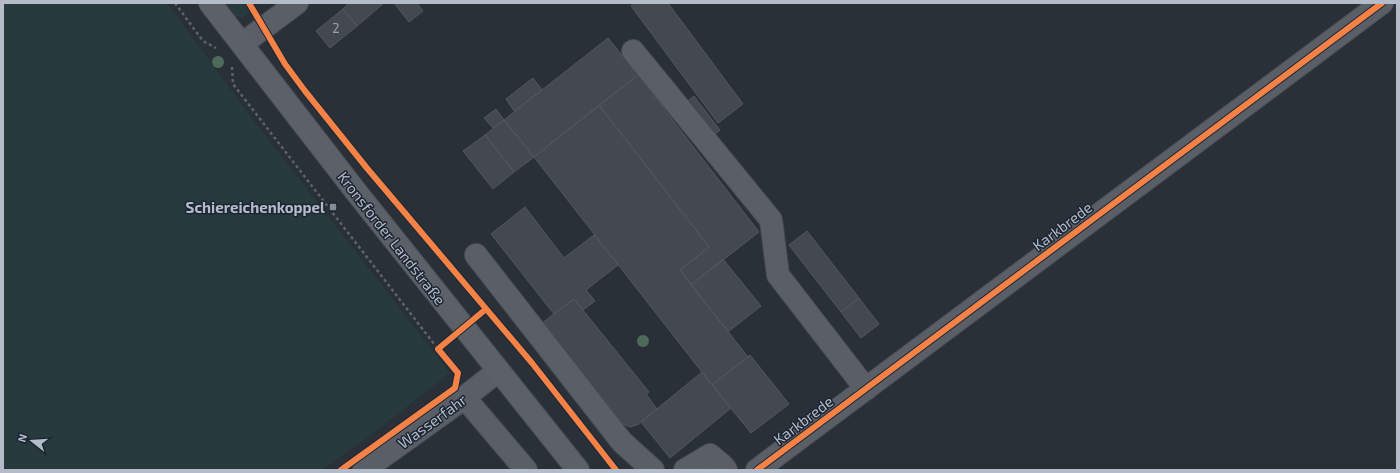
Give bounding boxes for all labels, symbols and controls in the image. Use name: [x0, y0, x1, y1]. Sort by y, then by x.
house number: 2: [332, 20, 340, 36]
street label: Kronsforder Landstraße: [334, 168, 450, 308]
place label: Schiereichenkoppel: [186, 198, 325, 216]
street label: Karkbrede: [1029, 198, 1095, 254]
marker: Schiereichenkoppel: [328, 202, 338, 212]
street label: Wasserfahr: [394, 390, 470, 452]
street label: Karkbrede: [770, 392, 836, 448]
north arrow: [12, 421, 52, 461]
text: N: [15, 432, 29, 444]

